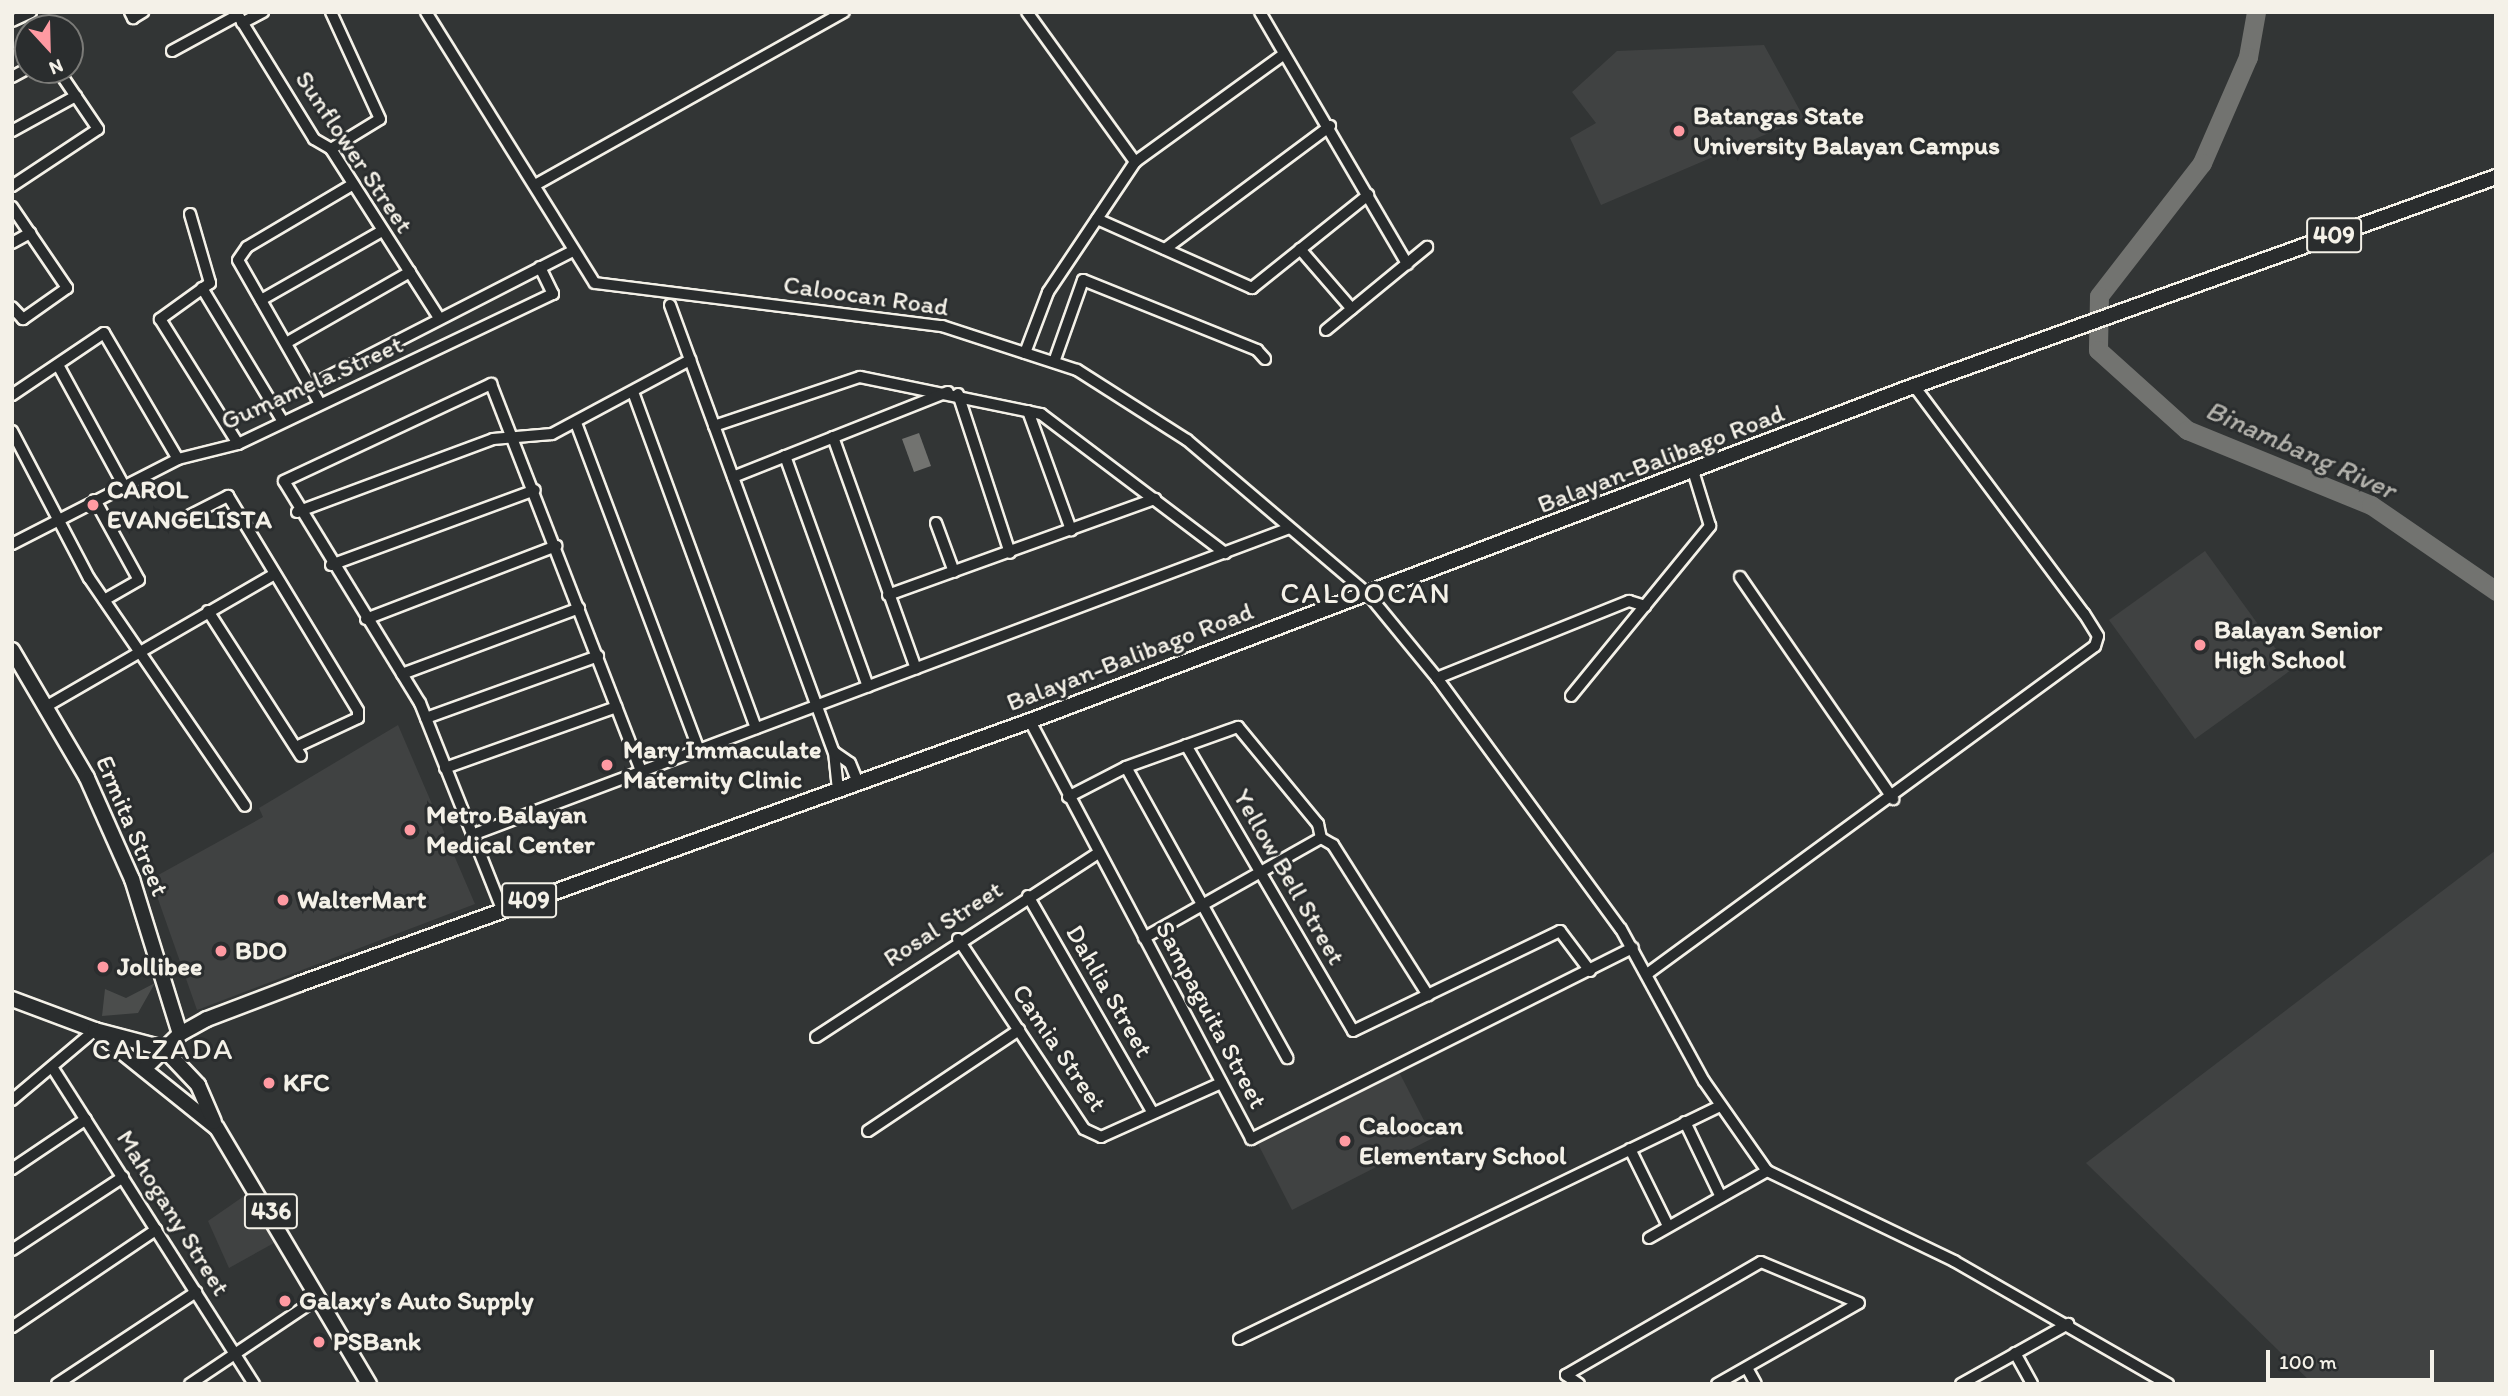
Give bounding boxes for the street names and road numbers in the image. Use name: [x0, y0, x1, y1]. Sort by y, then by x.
street label: Sunflower Street: [288, 65, 420, 239]
road number: 409: [2306, 214, 2362, 256]
street label: Caloocan Road: [782, 269, 950, 323]
street label: Gumamela Street: [216, 329, 408, 437]
street label: Balayan-Balibago Road: [1533, 398, 1789, 520]
street label: Balayan-Balibago Road: [1002, 596, 1258, 718]
street label: Ermita Street: [88, 751, 176, 901]
street label: Yellow Bell Street: [1226, 784, 1352, 970]
street label: Rosal Street: [878, 874, 1008, 974]
road number: 409: [501, 880, 557, 920]
street label: Sampaguita Street: [1149, 916, 1273, 1114]
street label: Dahlia Street: [1059, 920, 1159, 1062]
street label: Camia Street: [1005, 978, 1113, 1118]
street label: Mahogany Street: [110, 1124, 236, 1302]
road number: 436: [243, 1190, 299, 1232]

